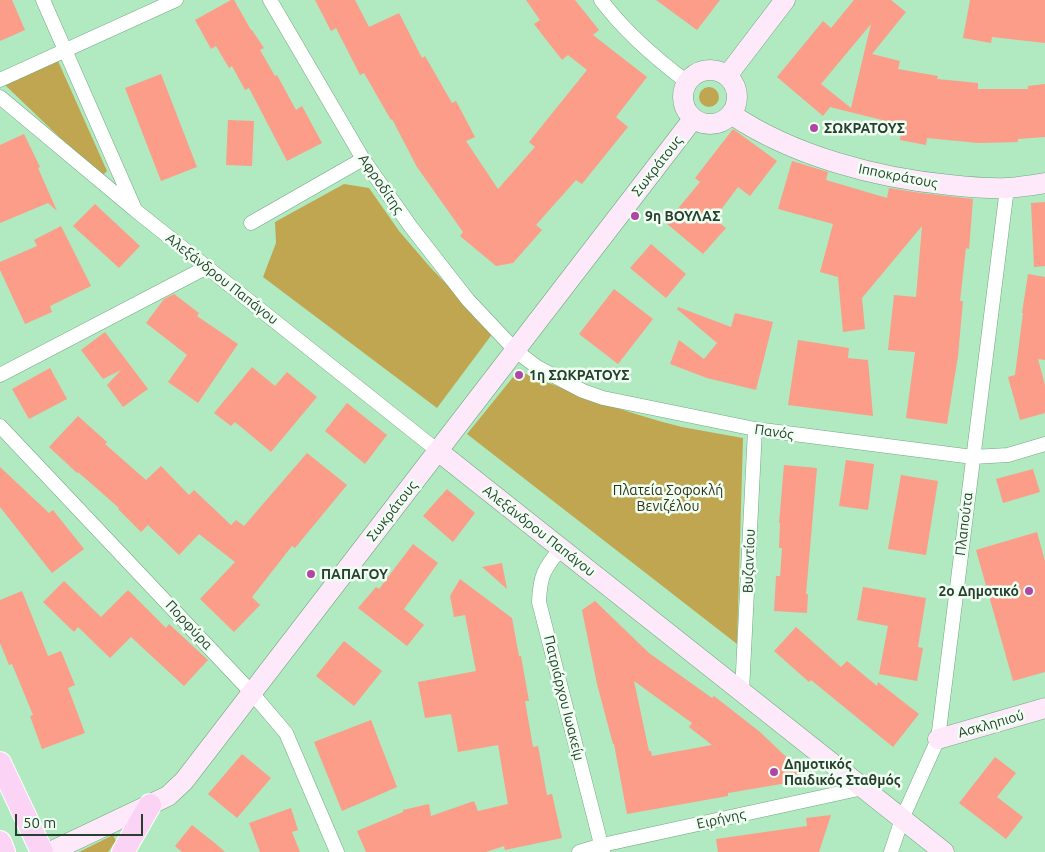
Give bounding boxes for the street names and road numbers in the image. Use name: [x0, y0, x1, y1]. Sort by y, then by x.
street label: Σωκράτους: [628, 132, 686, 200]
street label: Αφροδίτης: [355, 151, 407, 217]
street label: Ιπποκράτους: [857, 160, 939, 192]
street label: Αλεξάνδρου Παπάγου: [162, 230, 282, 328]
street label: Πανός: [753, 421, 795, 443]
street label: Σωκράτους: [363, 477, 421, 545]
street label: Αλεξάνδρου Παπάγου: [479, 482, 599, 580]
street label: Πλαπούτα: [952, 491, 976, 557]
street label: Βυζαντίου: [739, 529, 759, 593]
street label: Πορφύρα: [162, 597, 216, 653]
street label: Πατριάρχου Ιωακείμ: [540, 634, 588, 762]
street label: Ασκληπιού: [956, 707, 1026, 741]
street label: Ειρήνης: [695, 806, 747, 832]

